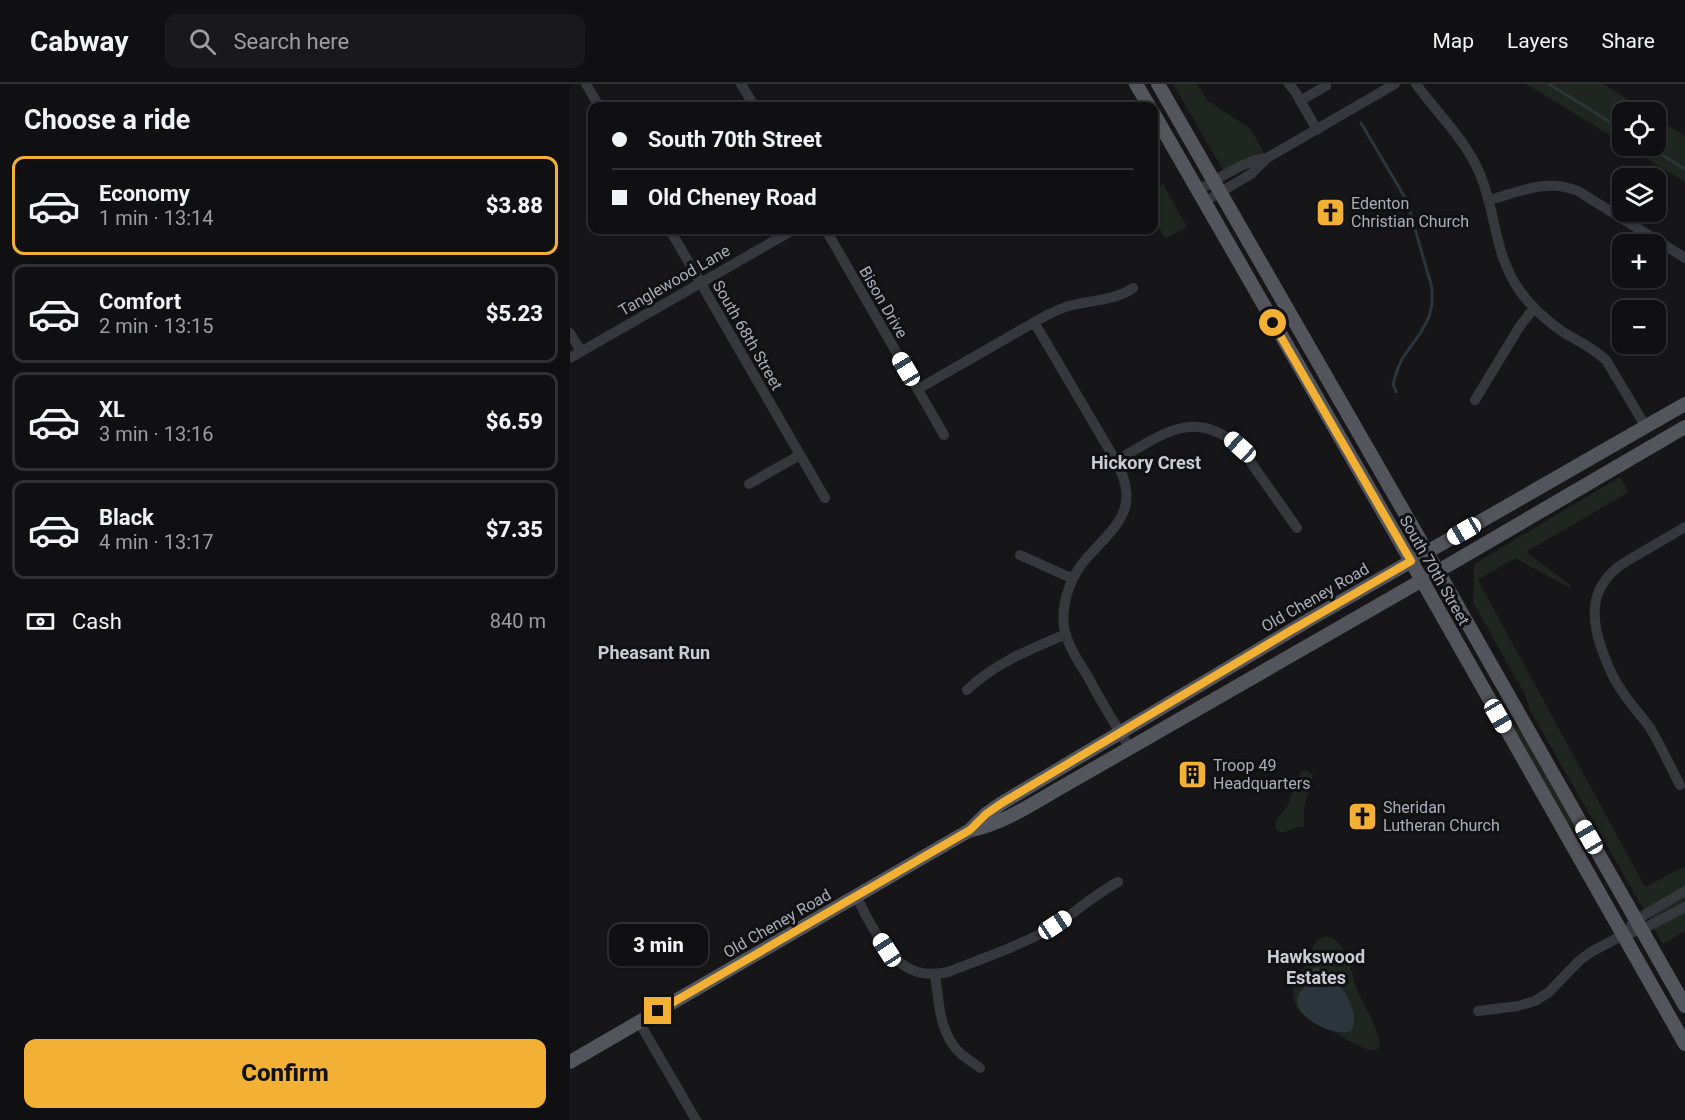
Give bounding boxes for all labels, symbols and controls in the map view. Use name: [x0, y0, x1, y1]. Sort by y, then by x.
search box: [165, 14, 585, 68]
text: Cabway: [30, 25, 129, 58]
icon: search: [186, 25, 219, 58]
text: Search here: [234, 29, 349, 54]
text: Map: [1432, 29, 1474, 53]
text: Layers: [1507, 29, 1568, 53]
text: Share: [1601, 29, 1655, 53]
map controls: [1612, 102, 1666, 354]
button: locate: [1612, 102, 1666, 156]
text: Choose a ride: [24, 104, 190, 136]
text: South 70th Street: [648, 127, 822, 152]
button: layers: [1612, 168, 1666, 222]
icon: car: [27, 179, 81, 233]
text: Economy: [99, 181, 190, 206]
text: Old Cheney Road: [648, 185, 817, 210]
text: $3.88: [486, 193, 543, 218]
place label: Edenton Christian Church: [1351, 194, 1469, 231]
church icon: Edenton Christian Church: [1314, 196, 1346, 228]
text: 1 min · 13:14: [99, 206, 214, 230]
button: +: [1612, 234, 1666, 288]
street label: Tanglewood Lane: [615, 241, 733, 320]
street label: Bison Drive: [855, 263, 912, 342]
street label: South 68th Street: [708, 277, 787, 394]
icon: car: [27, 287, 81, 341]
text: Comfort: [99, 289, 181, 314]
button: −: [1612, 300, 1666, 354]
text: $5.23: [486, 301, 543, 326]
route start: [1259, 309, 1286, 336]
text: 2 min · 13:15: [99, 314, 214, 338]
car: [889, 349, 923, 389]
icon: car: [27, 395, 81, 449]
text: XL: [99, 397, 125, 422]
text: $6.59: [486, 409, 543, 434]
text: 3 min · 13:16: [99, 422, 214, 446]
car: [1221, 428, 1259, 466]
district label: Hickory Crest: [1091, 452, 1201, 473]
icon: car: [27, 503, 81, 557]
text: Black: [99, 505, 154, 530]
street label: South 70th Street: [1395, 512, 1474, 629]
car: [1444, 514, 1484, 548]
text: $7.35: [486, 517, 543, 542]
text: 4 min · 13:17: [99, 530, 214, 554]
street label: Old Cheney Road: [1258, 559, 1372, 636]
icon: cash: [24, 605, 57, 638]
text: Cash: [72, 609, 122, 634]
text: 840 m: [490, 609, 546, 633]
district label: Pheasant Run: [598, 642, 710, 663]
car: [1481, 696, 1515, 736]
place label: Troop 49 Headquarters: [1213, 756, 1310, 793]
building icon: Troop 49 Headquarters: [1176, 758, 1208, 790]
place label: Sheridan Lutheran Church: [1383, 798, 1500, 835]
church icon: Sheridan Lutheran Church: [1346, 800, 1378, 832]
car: [1572, 817, 1606, 857]
street label: Old Cheney Road: [720, 885, 834, 962]
car: [1035, 907, 1075, 943]
callout: 3 min: [608, 924, 708, 966]
car: [870, 930, 904, 970]
text: 3 min: [633, 933, 684, 957]
district label: Hawkswood Estates: [1267, 946, 1365, 988]
route end: [644, 997, 671, 1024]
button: Confirm: [24, 1039, 546, 1108]

